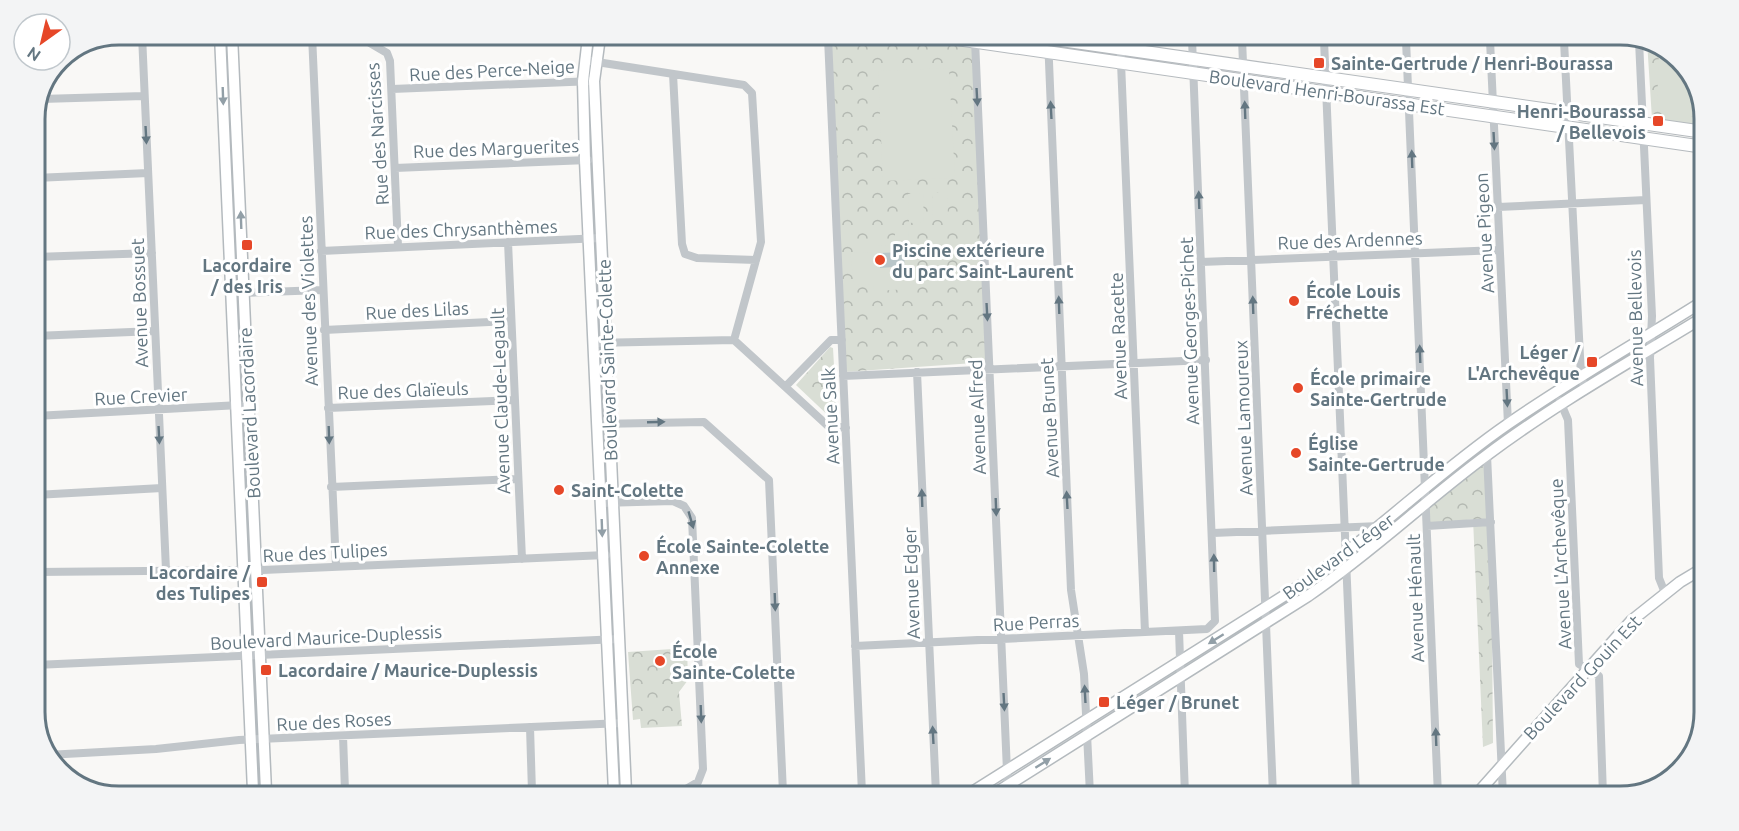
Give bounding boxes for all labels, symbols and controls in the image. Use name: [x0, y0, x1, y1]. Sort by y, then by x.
north arrow: [12, 12, 72, 72]
text: N: [24, 44, 44, 65]
place label: Sainte-Gertrude / Henri-Bourassa: [1331, 53, 1613, 73]
street label: Rue des Perce-Neige: [409, 56, 575, 84]
marker: Sainte-Gertrude / Henri-Bourassa: [1312, 56, 1326, 70]
street label: Rue des Narcisses: [362, 62, 392, 206]
street label: Boulevard Henri-Bourassa Est: [1208, 66, 1446, 118]
one-way arrow: [219, 87, 228, 106]
one-way arrow: [973, 87, 982, 106]
one-way arrow: [1241, 100, 1250, 119]
one-way arrow: [1046, 101, 1055, 120]
place label: Henri-Bourassa / Bellevois: [1517, 101, 1646, 142]
marker: Henri-Bourassa / Bellevois: [1651, 114, 1665, 128]
one-way arrow: [142, 126, 151, 145]
one-way arrow: [1490, 131, 1499, 150]
street label: Rue des Marguerites: [413, 135, 580, 161]
one-way arrow: [1407, 149, 1417, 168]
street label: Avenue Pigeon: [1471, 172, 1497, 294]
one-way arrow: [1194, 191, 1203, 210]
one-way arrow: [236, 211, 246, 230]
street label: Avenue des Violettes: [295, 215, 321, 387]
street label: Rue des Chrysanthèmes: [364, 216, 558, 242]
street label: Rue des Ardennes: [1277, 227, 1423, 253]
street label: Avenue Georges-Pichet: [1176, 237, 1202, 425]
street label: Avenue Bossuet: [127, 238, 151, 368]
marker: Lacordaire / des Iris: [240, 238, 254, 252]
place label: Piscine extérieure du parc Saint-Laurent: [892, 240, 1074, 281]
street label: Avenue Bellevois: [1624, 249, 1646, 387]
marker: Piscine extérieure du parc Saint-Laurent: [873, 253, 887, 267]
place label: Lacordaire / des Iris: [202, 255, 292, 296]
street label: Boulevard Sainte-Colette: [593, 259, 621, 461]
street label: Avenue Racette: [1106, 272, 1130, 400]
place label: École Louis Fréchette: [1306, 280, 1401, 322]
marker: École Louis Fréchette: [1287, 294, 1301, 308]
one-way arrow: [1249, 295, 1258, 314]
one-way arrow: [1054, 296, 1063, 315]
street label: Rue des Lilas: [365, 297, 469, 323]
one-way arrow: [983, 303, 992, 322]
street label: Avenue Claude-Legault: [487, 307, 513, 495]
street label: Boulevard Lacordaire: [235, 327, 263, 499]
street label: Avenue Lamoureux: [1230, 340, 1256, 496]
place label: Léger / L'Archevêque: [1467, 342, 1580, 383]
one-way arrow: [1415, 344, 1424, 363]
marker: Léger / L'Archevêque: [1585, 355, 1599, 369]
street label: Avenue Brunet: [1036, 357, 1062, 479]
street label: Avenue Alfred: [965, 359, 989, 475]
street label: Avenue Salk: [817, 367, 843, 465]
place label: École primaire Sainte-Gertrude: [1310, 367, 1447, 409]
street label: Rue des Glaïeuls: [337, 378, 469, 402]
marker: École primaire Sainte-Gertrude: [1291, 381, 1305, 395]
street label: Rue Crevier: [94, 384, 188, 408]
one-way arrow: [1502, 389, 1511, 408]
one-way arrow: [646, 417, 665, 427]
one-way arrow: [155, 425, 164, 444]
one-way arrow: [324, 425, 333, 444]
place label: Église Sainte-Gertrude: [1308, 432, 1445, 474]
marker: Église Sainte-Gertrude: [1289, 446, 1303, 460]
street label: Avenue L'Archevêque: [1546, 478, 1574, 650]
place label: Saint-Colette: [571, 480, 684, 500]
marker: Saint-Colette: [552, 483, 566, 497]
one-way arrow: [918, 489, 927, 508]
one-way arrow: [1063, 490, 1072, 509]
one-way arrow: [991, 498, 1000, 517]
street label: Boulevard Léger: [1278, 509, 1398, 603]
one-way arrow: [686, 511, 696, 529]
one-way arrow: [598, 518, 607, 537]
street label: Avenue Edger: [899, 526, 923, 639]
street label: Avenue Hénault: [1403, 533, 1427, 663]
place label: École Sainte-Colette Annexe: [656, 535, 829, 577]
street label: Rue des Tulipes: [262, 539, 388, 565]
marker: École Sainte-Colette Annexe: [637, 549, 651, 563]
one-way arrow: [1209, 553, 1219, 572]
place label: Lacordaire / des Tulipes: [149, 562, 250, 603]
marker: Lacordaire / des Tulipes: [255, 575, 269, 589]
one-way arrow: [771, 592, 780, 611]
street label: Rue Perras: [992, 610, 1080, 634]
street label: Boulevard Gouin Est: [1519, 611, 1645, 743]
street label: Boulevard Maurice-Duplessis: [210, 621, 443, 653]
one-way arrow: [1208, 634, 1224, 645]
place label: École Sainte-Colette: [672, 640, 795, 682]
marker: École Sainte-Colette: [653, 654, 667, 668]
place label: Lacordaire / Maurice-Duplessis: [278, 660, 538, 680]
marker: Lacordaire / Maurice-Duplessis: [259, 663, 273, 677]
one-way arrow: [1081, 684, 1090, 703]
place label: Léger / Brunet: [1116, 692, 1239, 712]
one-way arrow: [1000, 693, 1009, 712]
marker: Léger / Brunet: [1097, 695, 1111, 709]
one-way arrow: [696, 705, 706, 724]
street label: Rue des Roses: [276, 708, 392, 734]
one-way arrow: [929, 726, 938, 745]
one-way arrow: [1431, 728, 1440, 747]
one-way arrow: [1035, 757, 1051, 768]

